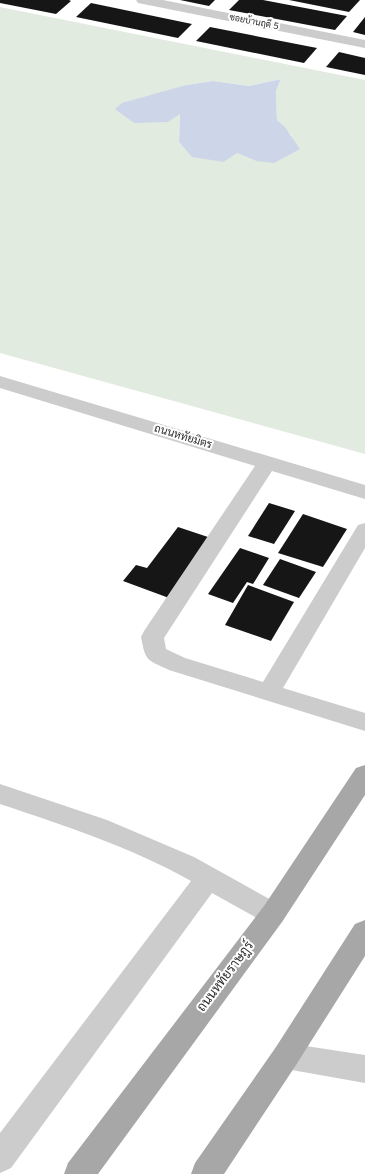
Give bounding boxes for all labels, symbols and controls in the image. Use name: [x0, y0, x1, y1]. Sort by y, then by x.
street label: ซอยบ้านฤดี 5: [228, 11, 280, 32]
street label: ถนนหทัยมิตร: [152, 421, 214, 452]
street label: ถนนหทัยราษฎร์: [192, 937, 258, 1015]

